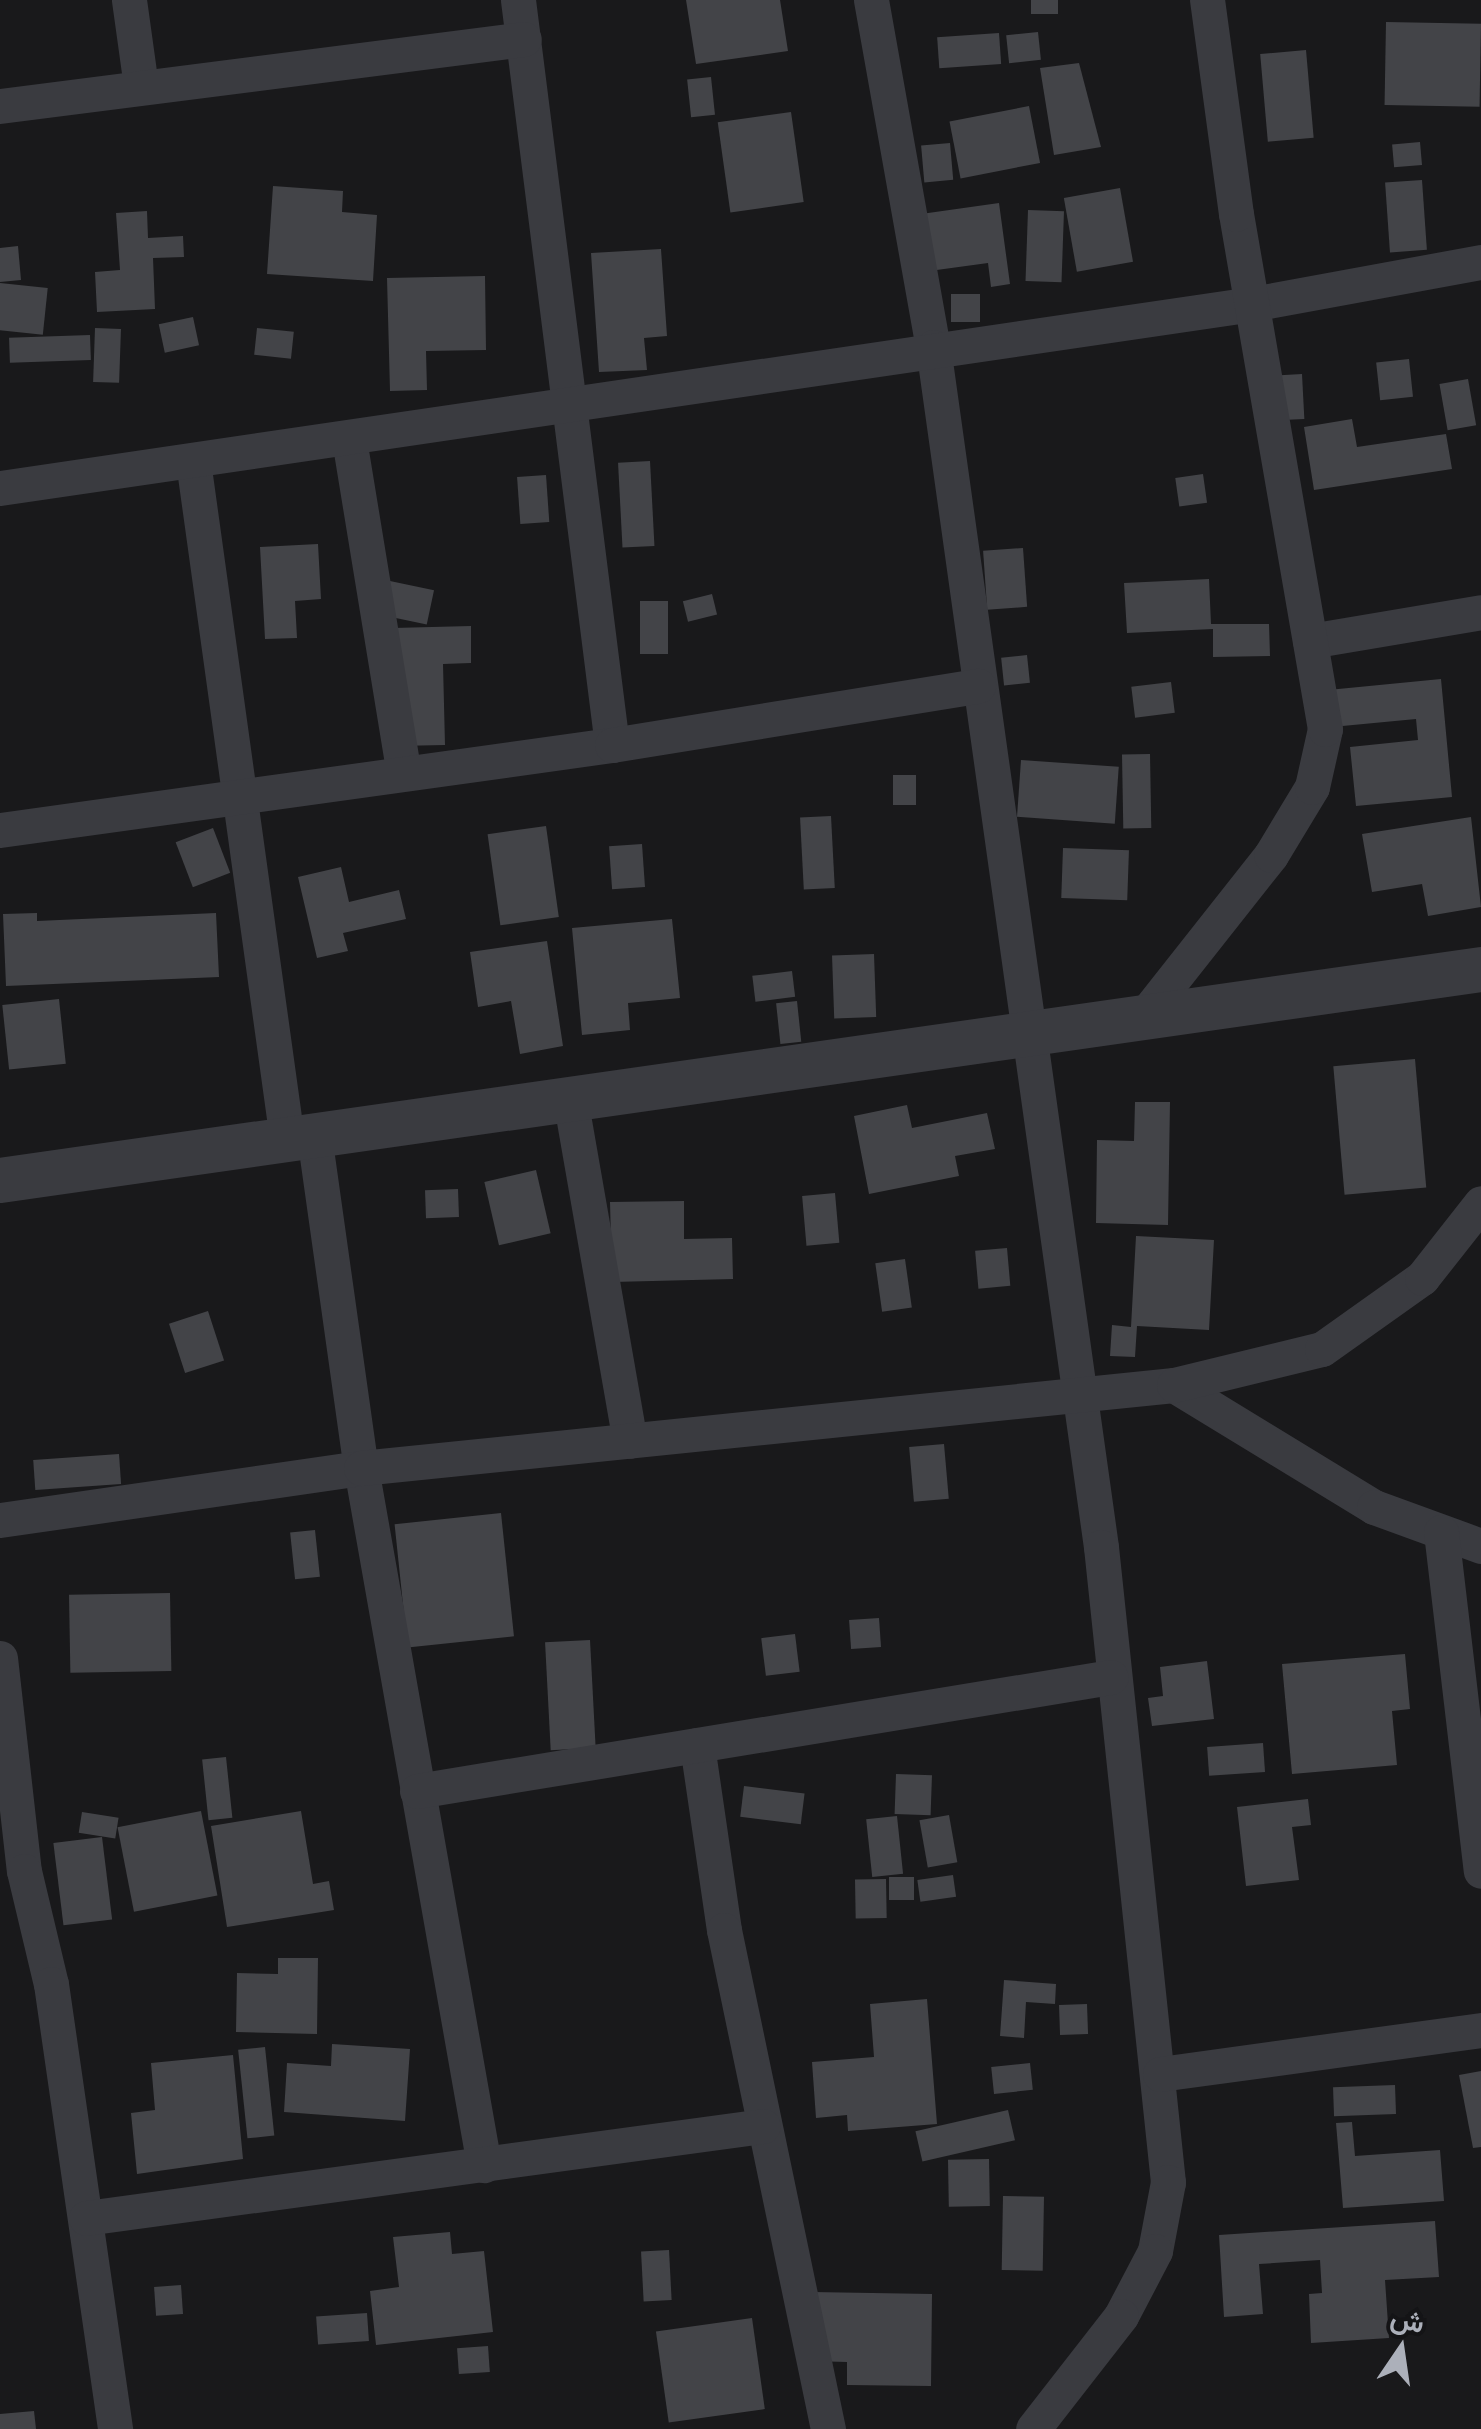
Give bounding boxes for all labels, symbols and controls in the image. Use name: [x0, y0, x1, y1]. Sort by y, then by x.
north arrow: [1351, 2299, 1451, 2399]
text: ش: [1388, 2299, 1428, 2340]

